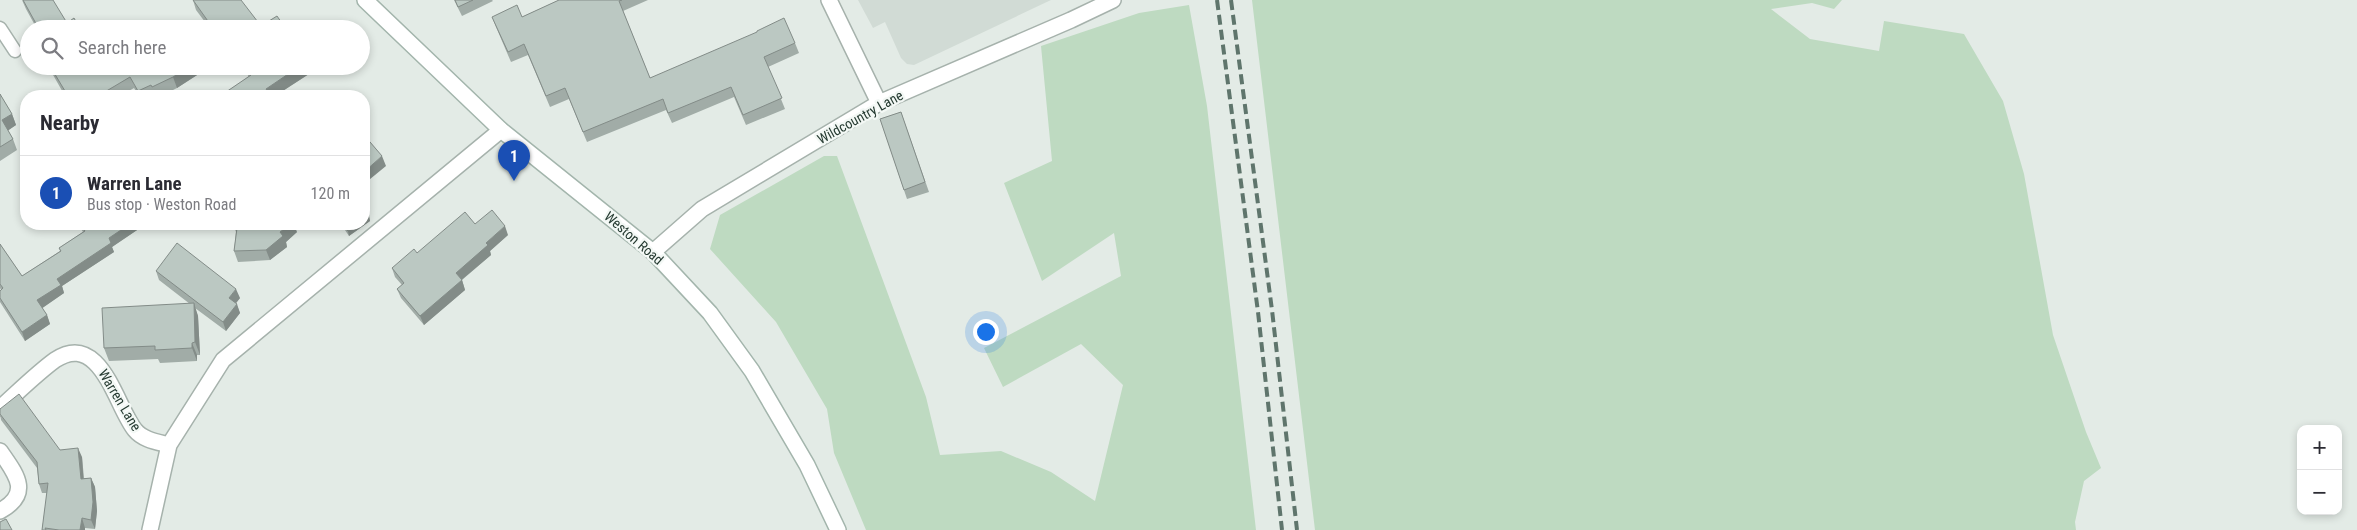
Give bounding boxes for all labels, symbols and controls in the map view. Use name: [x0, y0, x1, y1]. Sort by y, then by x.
search box: [20, 20, 370, 75]
icon: search: [38, 34, 66, 62]
text: Search here: [78, 36, 166, 59]
street label: Wildcountry Lane: [814, 87, 906, 147]
text: Nearby: [40, 111, 99, 135]
pin: 1: [498, 140, 530, 181]
text: Warren Lane: [87, 172, 182, 195]
text: 1: [52, 184, 60, 203]
text: 120 m: [311, 184, 350, 203]
text: Bus stop · Weston Road: [87, 195, 236, 214]
street label: Weston Road: [601, 208, 667, 268]
your location: [973, 319, 999, 345]
street label: Warren Lane: [95, 366, 145, 434]
map controls: [2297, 425, 2342, 515]
button: +: [2297, 425, 2342, 470]
button: −: [2297, 470, 2342, 515]

